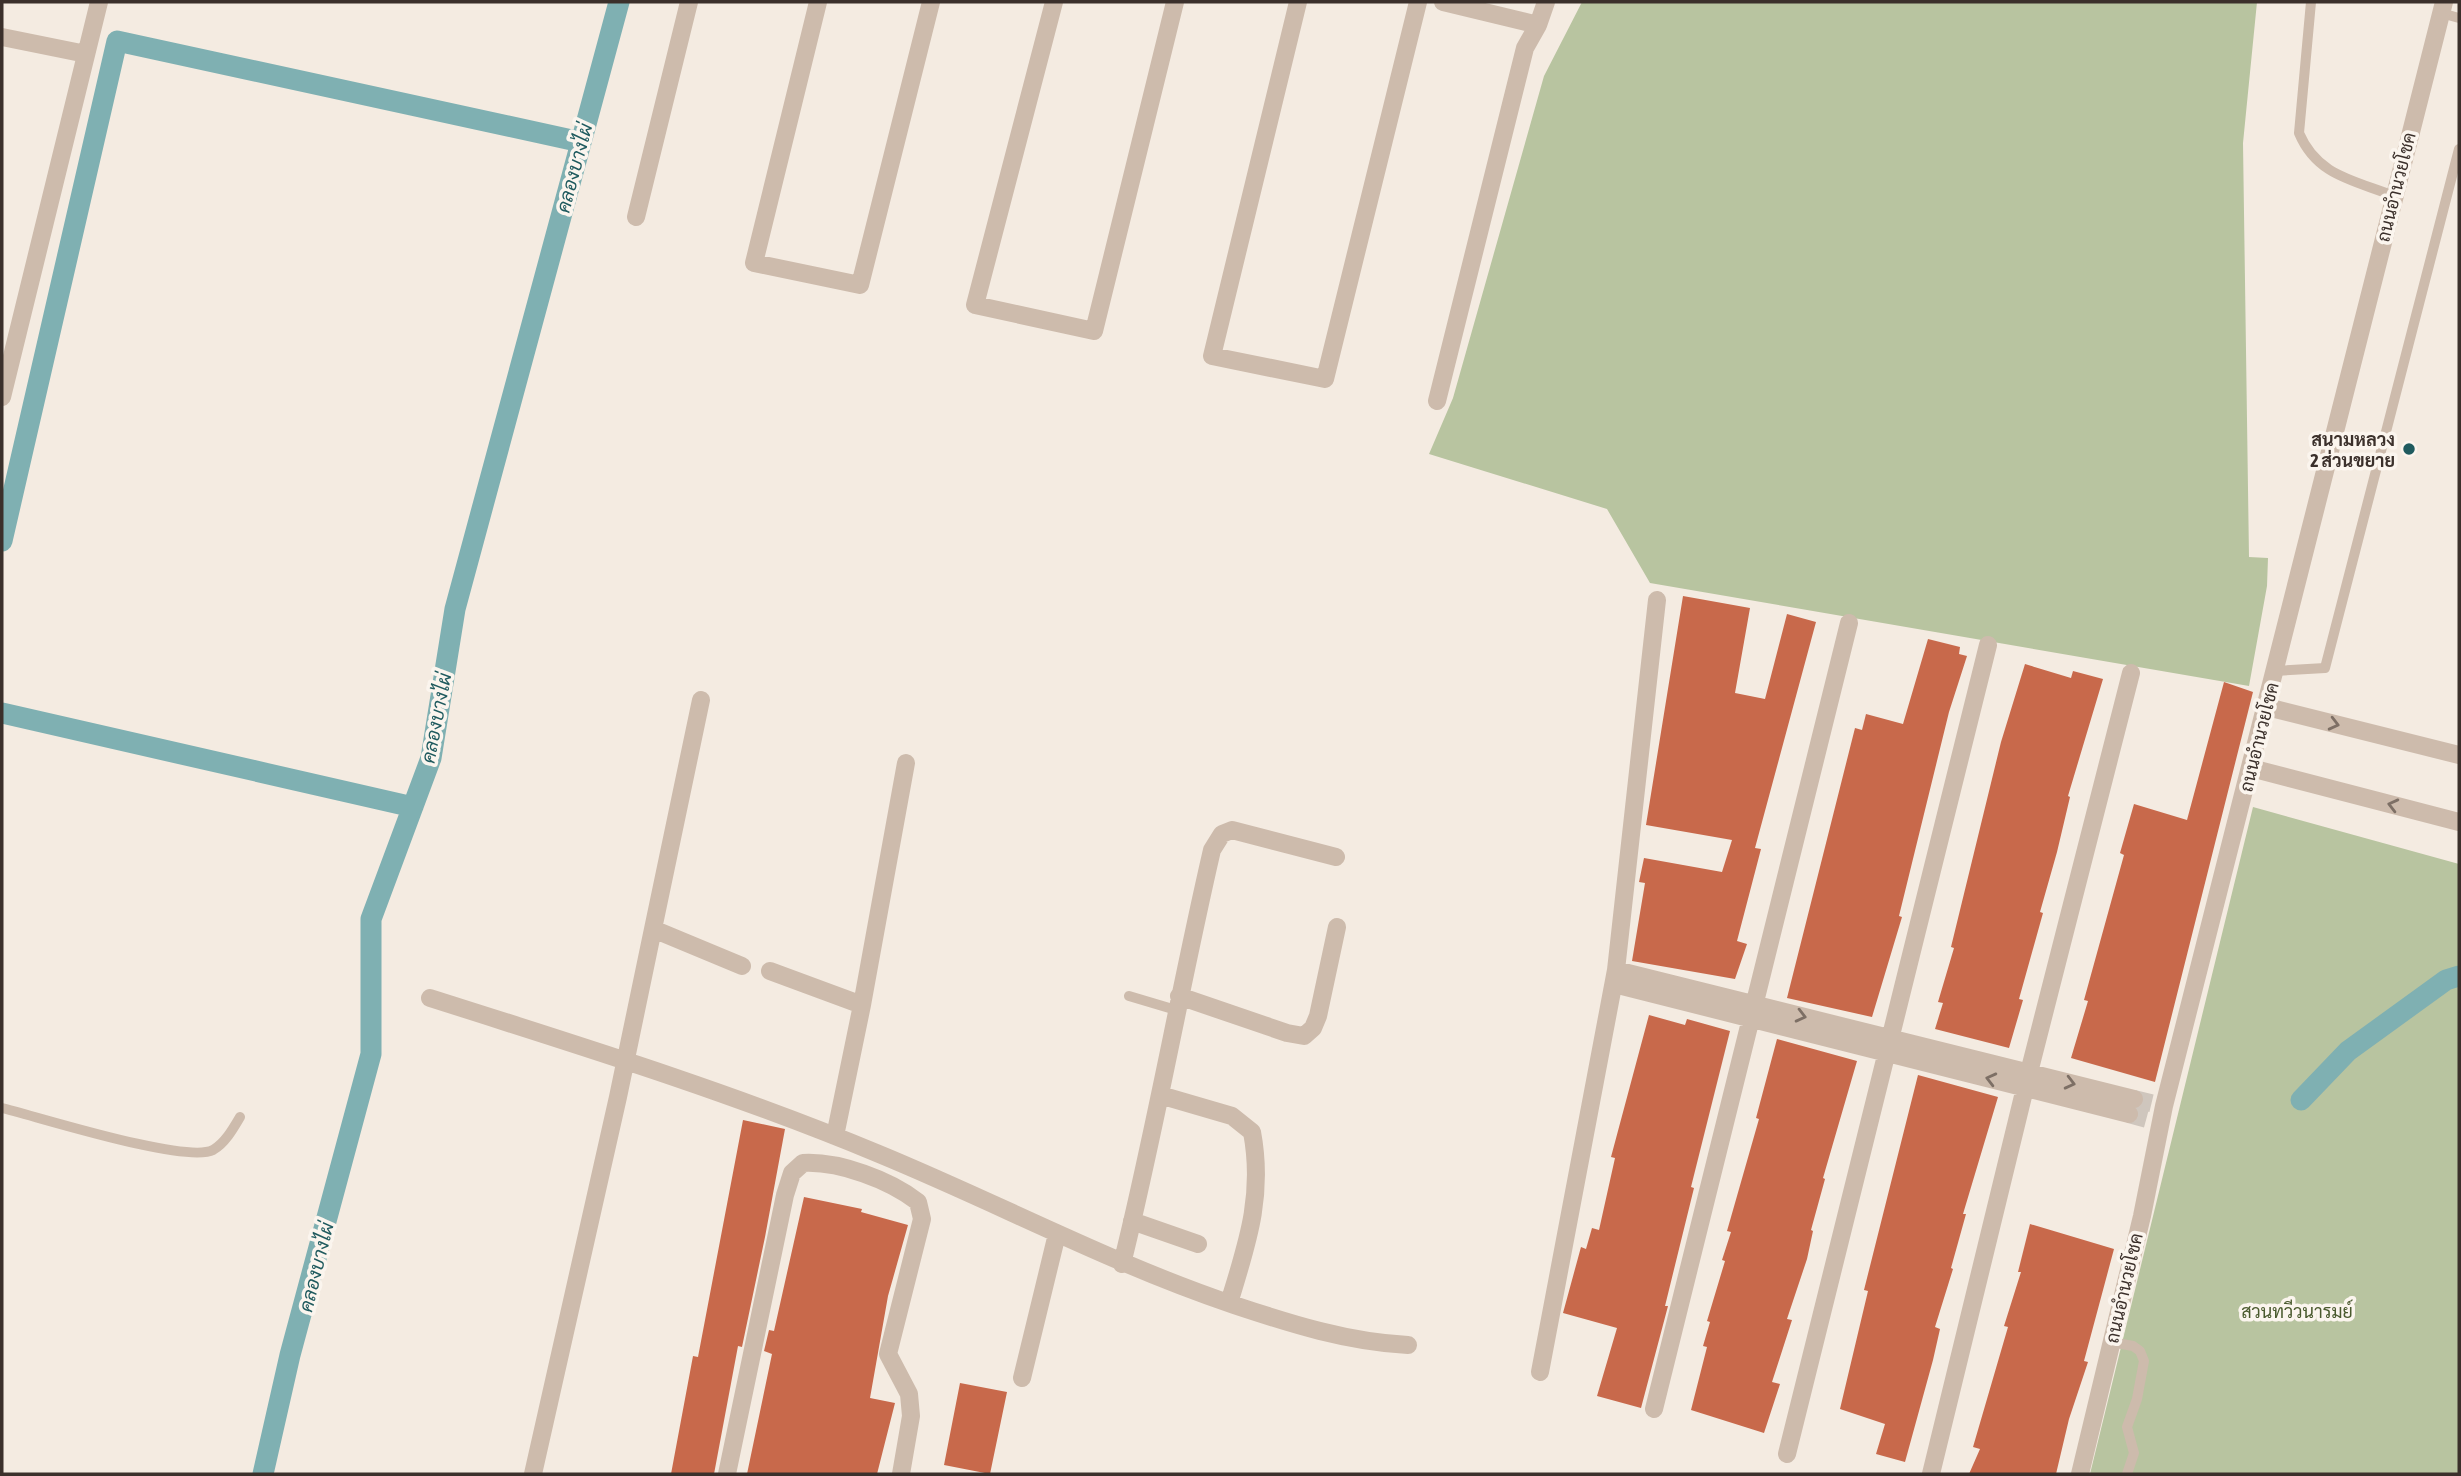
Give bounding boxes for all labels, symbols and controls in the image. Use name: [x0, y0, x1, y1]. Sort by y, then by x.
water label: คลองบางไผ่: [551, 120, 597, 215]
street label: ถนนอำนวยโชค: [2370, 130, 2420, 244]
place label: สนามหลวง 2 ส่วนขยาย: [2310, 429, 2395, 471]
marker: สนามหลวง 2 ส่วนขยาย: [2401, 441, 2417, 457]
water label: คลองบางไผ่: [415, 670, 456, 765]
street label: ถนนอำนวยโชค: [2233, 680, 2283, 794]
one-way arrow: [2328, 716, 2340, 730]
one-way arrow: [2387, 799, 2399, 813]
one-way arrow: [1795, 1008, 1807, 1022]
one-way arrow: [1985, 1073, 1997, 1087]
one-way arrow: [2063, 1075, 2075, 1089]
water label: คลองบางไผ่: [293, 1219, 338, 1314]
street label: ถนนอำนวยโชค: [2099, 1231, 2147, 1345]
park label: สวนทวีวนารมย์: [2241, 1299, 2353, 1322]

